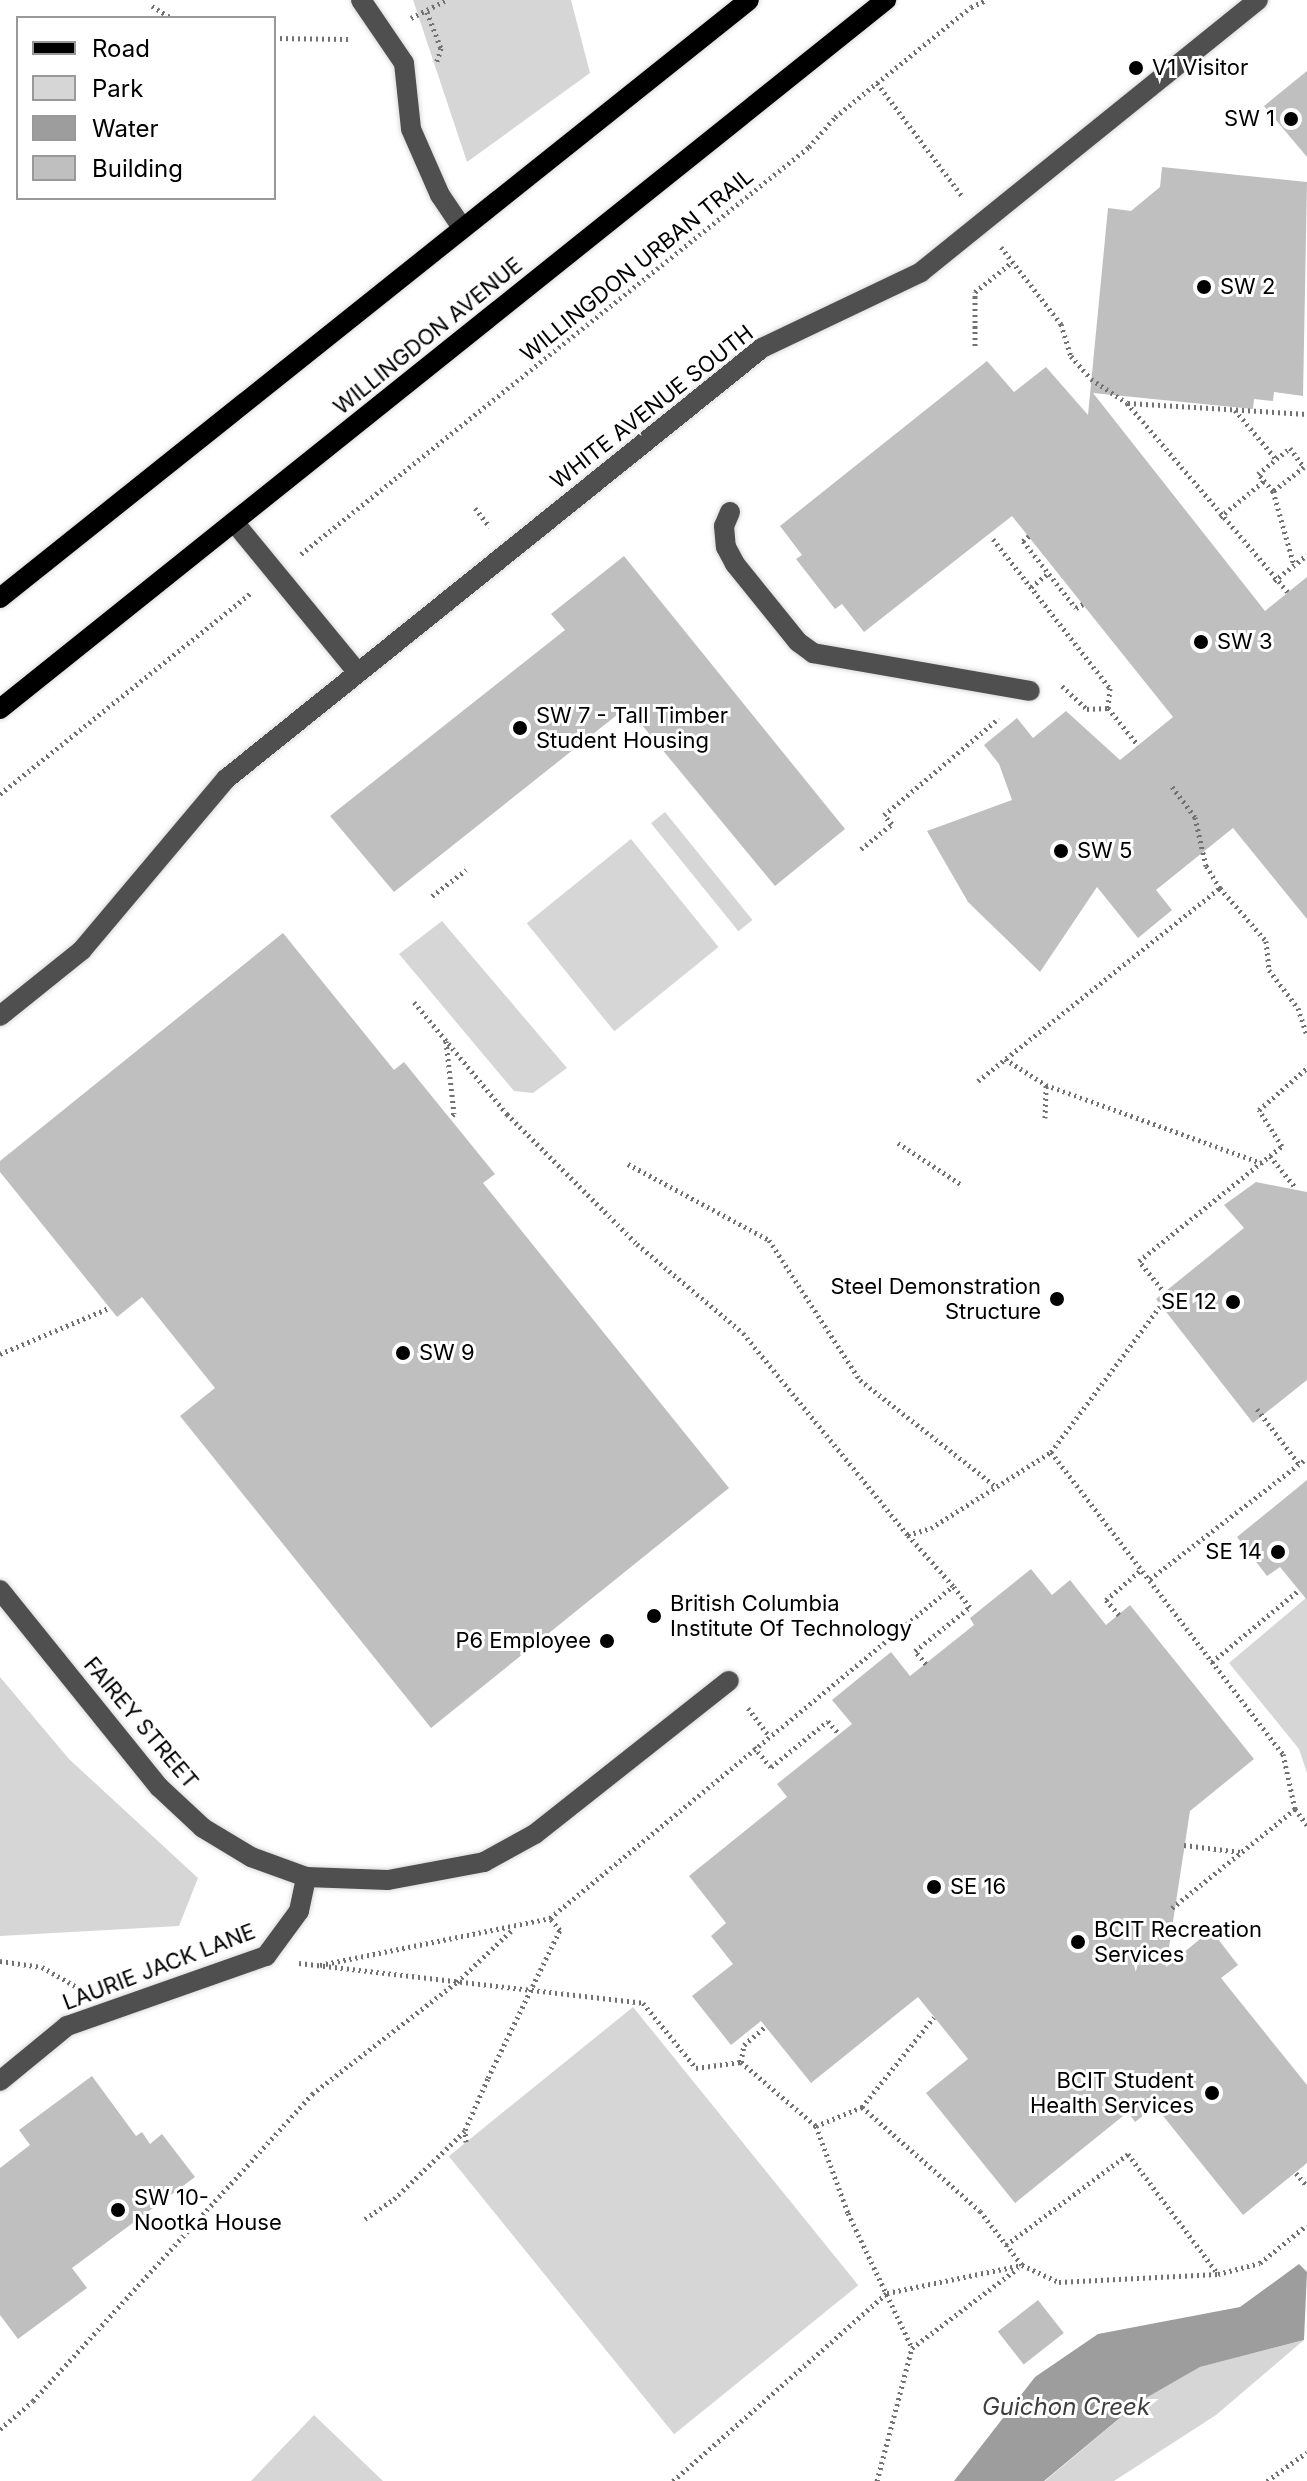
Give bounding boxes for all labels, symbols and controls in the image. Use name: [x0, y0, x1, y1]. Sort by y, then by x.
legend: [16, 16, 276, 200]
text: Road: [92, 34, 150, 63]
place label: V1 Visitor: [1152, 55, 1248, 81]
marker: V1 Visitor: [1127, 59, 1145, 77]
text: Park: [92, 74, 143, 103]
place label: SW 1: [1224, 106, 1275, 132]
marker: SW 1: [1282, 110, 1300, 128]
text: Water: [92, 114, 159, 143]
text: Building: [92, 154, 183, 183]
street label: WILLINGDON URBAN TRAIL: [515, 163, 759, 367]
street label: WILLINGDON AVENUE: [328, 252, 528, 420]
place label: SW 2: [1220, 274, 1275, 300]
marker: SW 2: [1195, 278, 1213, 296]
street label: WHITE AVENUE SOUTH: [545, 320, 759, 494]
place label: SW 3: [1217, 629, 1273, 655]
marker: SW 3: [1192, 633, 1210, 651]
place label: SW 7 - Tall Timber Student Housing: [536, 702, 728, 754]
marker: SW 7 - Tall Timber Student Housing: [511, 719, 529, 737]
place label: SW 5: [1077, 838, 1132, 864]
marker: SW 5: [1052, 842, 1070, 860]
place label: Steel Demonstration Structure: [830, 1273, 1041, 1324]
place label: SE 12: [1161, 1289, 1217, 1315]
marker: Steel Demonstration Structure: [1048, 1290, 1066, 1308]
marker: SE 12: [1224, 1293, 1242, 1311]
place label: SW 9: [419, 1340, 475, 1366]
marker: SW 9: [394, 1344, 412, 1362]
place label: SE 14: [1205, 1539, 1262, 1565]
marker: SE 14: [1269, 1543, 1287, 1561]
place label: British Columbia Institute Of Technology: [670, 1590, 912, 1642]
marker: British Columbia Institute Of Technology: [645, 1607, 663, 1625]
place label: P6 Employee: [455, 1628, 591, 1654]
marker: P6 Employee: [598, 1632, 616, 1650]
street label: FAIREY STREET: [78, 1652, 204, 1794]
place label: SE 16: [950, 1874, 1006, 1900]
marker: SE 16: [925, 1878, 943, 1896]
place label: BCIT Recreation Services: [1094, 1916, 1262, 1968]
street label: LAURIE JACK LANE: [59, 1918, 259, 2016]
marker: BCIT Recreation Services: [1069, 1933, 1087, 1951]
place label: BCIT Student Health Services: [1030, 2067, 1194, 2118]
marker: BCIT Student Health Services: [1201, 2082, 1223, 2104]
place label: SW 10- Nootka House: [134, 2184, 282, 2236]
marker: SW 10- Nootka House: [109, 2201, 127, 2219]
water label: Guichon Creek: [982, 2393, 1150, 2421]

